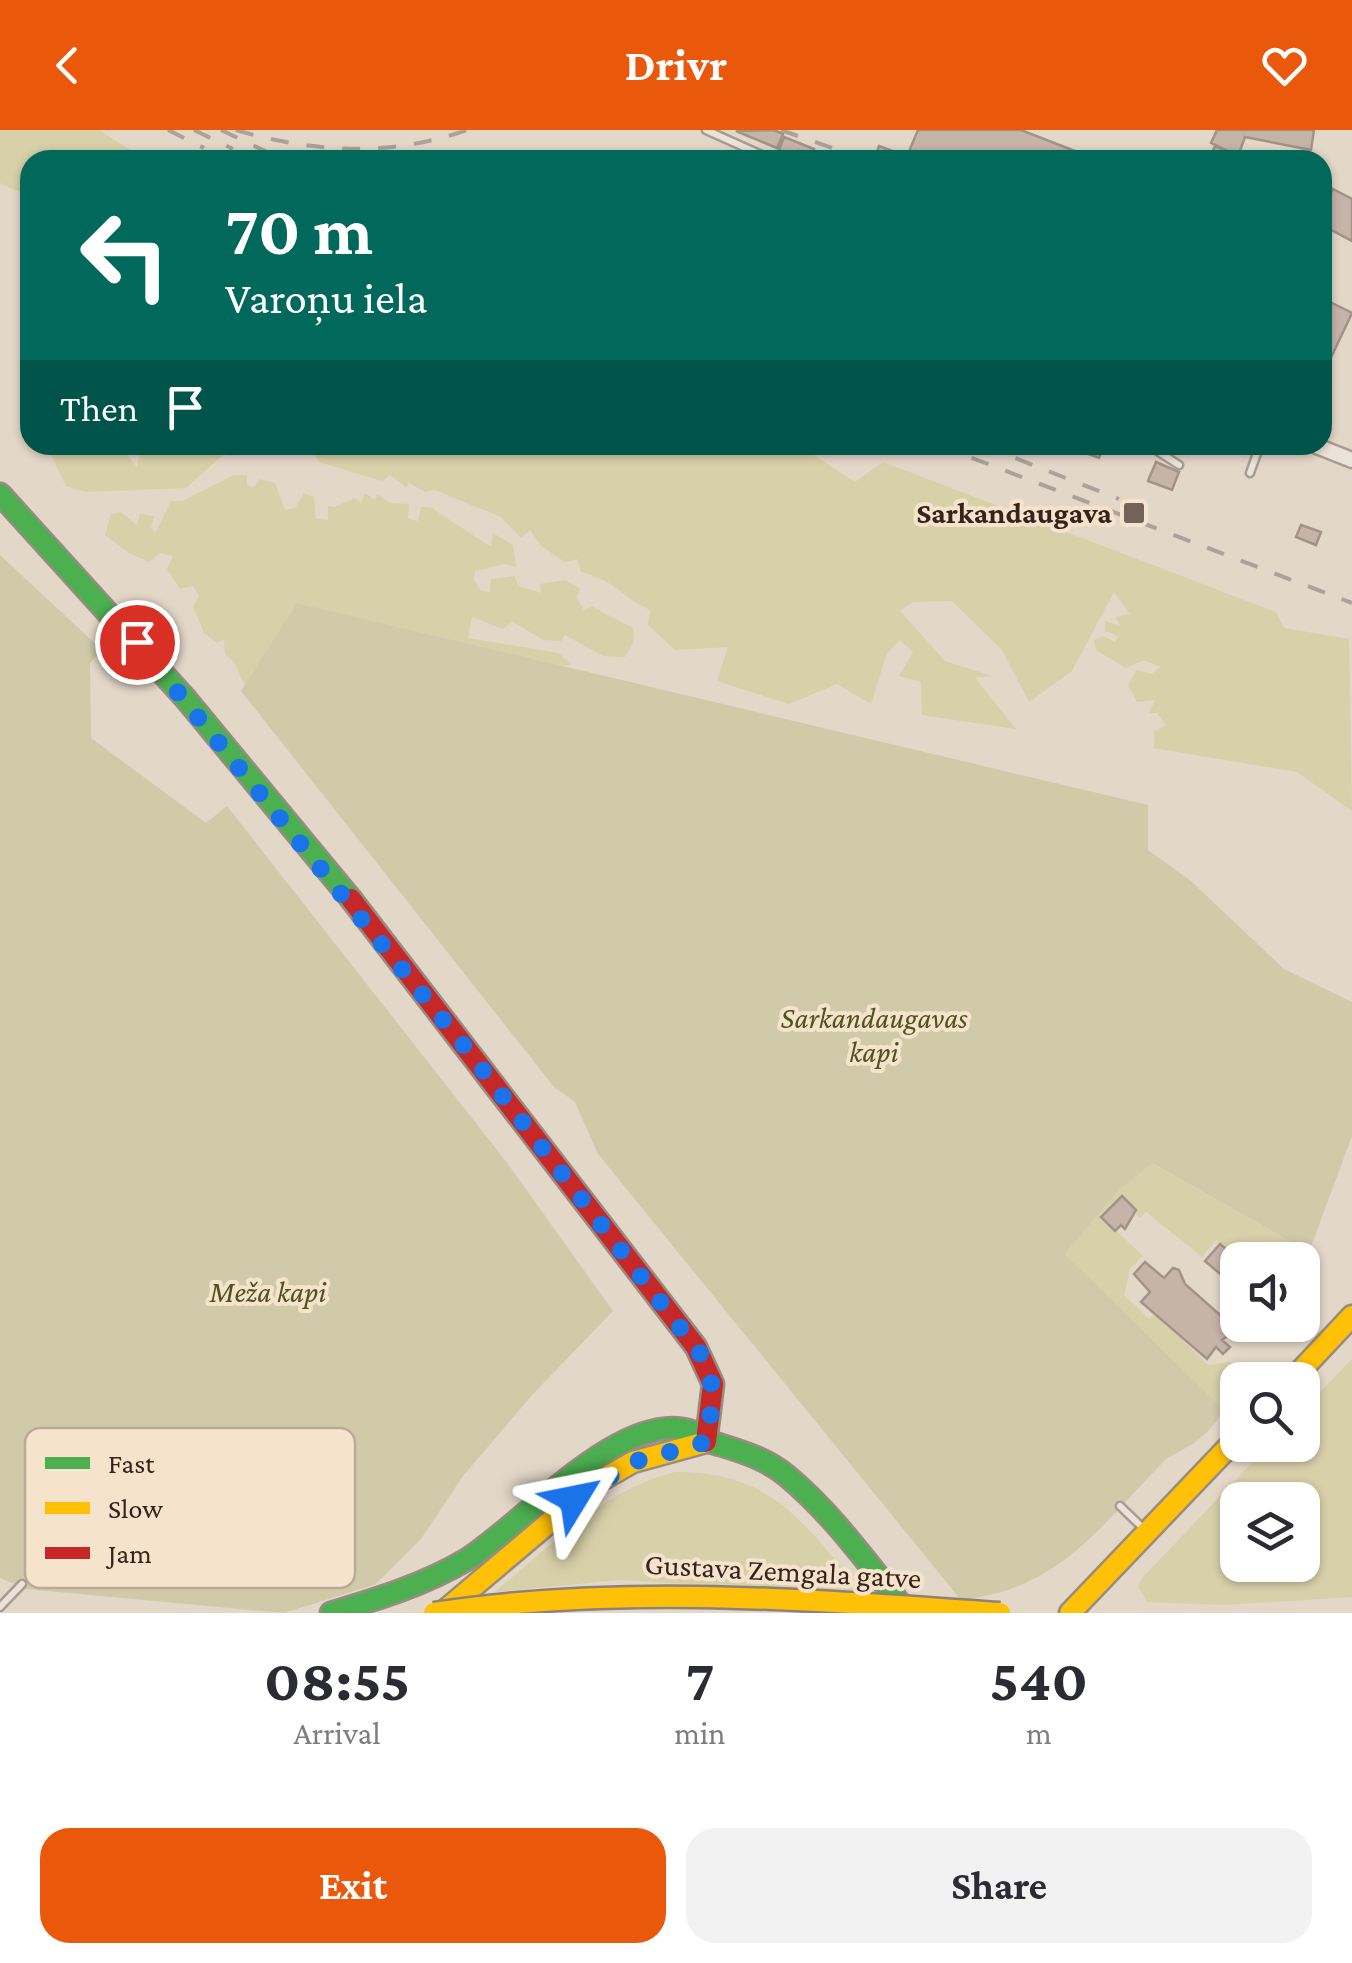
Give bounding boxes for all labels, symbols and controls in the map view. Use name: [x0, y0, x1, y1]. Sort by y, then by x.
icon: back: [40, 38, 95, 93]
icon: heart: [1257, 38, 1312, 93]
text: Drivr: [625, 40, 727, 90]
icon: left: [60, 190, 190, 320]
text: 70 m: [225, 191, 373, 269]
text: Varoņu iela: [225, 273, 428, 323]
icon: arrive: [158, 380, 213, 435]
text: Then: [60, 387, 138, 429]
place label: Sarkandaugava: [916, 496, 1112, 529]
marker: Sarkandaugava: [1121, 500, 1147, 526]
pin: [95, 600, 180, 685]
icon: arrive: [110, 615, 165, 670]
park label: Sarkandaugavas kapi: [780, 1001, 968, 1069]
map controls: [1220, 1242, 1320, 1582]
button: sound: [1220, 1242, 1320, 1342]
park label: Meža kapi: [209, 1275, 327, 1309]
button: search: [1220, 1362, 1320, 1462]
legend: [25, 1428, 355, 1588]
position arrow: [522, 1447, 626, 1551]
text: Fast: [108, 1448, 155, 1479]
button: layers: [1220, 1482, 1320, 1582]
text: Slow: [108, 1493, 163, 1524]
text: Jam: [105, 1538, 152, 1569]
street label: Gustava Zemgala gatve: [644, 1547, 922, 1595]
text: 08:55: [264, 1646, 410, 1713]
text: 7: [685, 1646, 714, 1713]
text: 540: [990, 1646, 1088, 1713]
text: Arrival: [294, 1715, 381, 1751]
text: min: [674, 1715, 726, 1751]
text: m: [1026, 1715, 1052, 1751]
button: Exit: [40, 1828, 666, 1943]
button: Share: [686, 1828, 1312, 1943]

